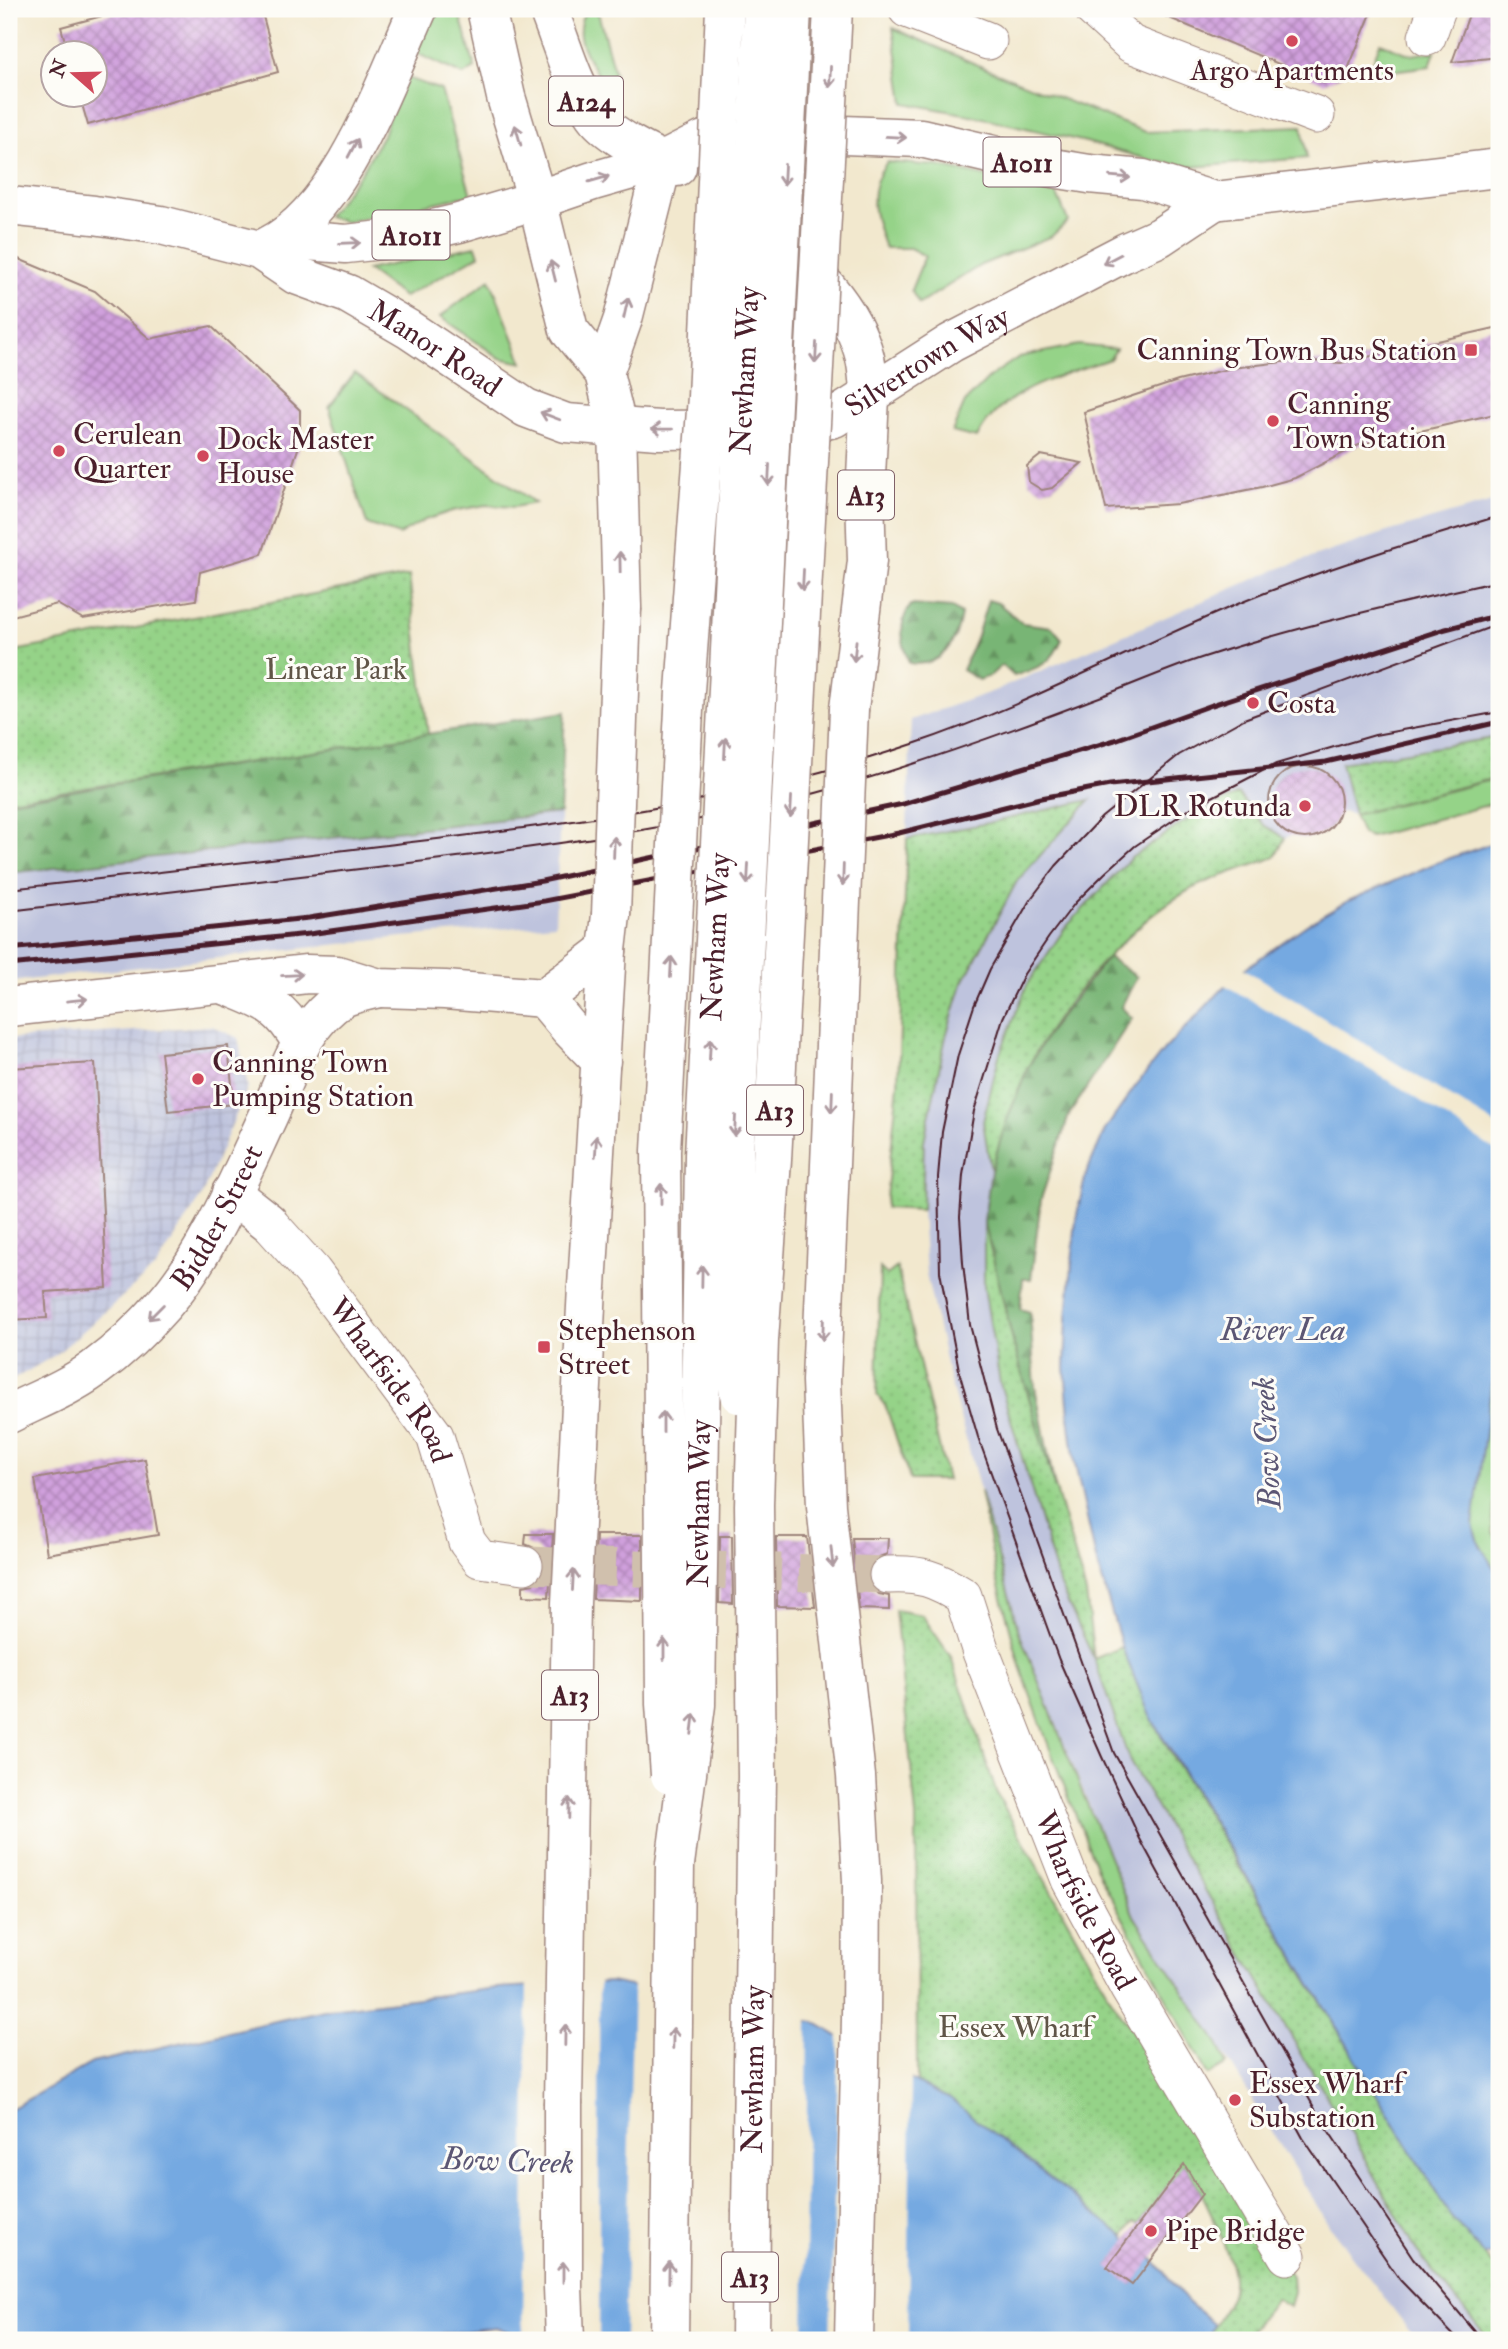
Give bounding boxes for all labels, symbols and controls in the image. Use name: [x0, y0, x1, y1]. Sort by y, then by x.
marker: Argo Apartments: [1284, 33, 1300, 49]
north arrow: [38, 38, 108, 108]
place label: Argo Apartments: [1189, 52, 1394, 89]
text: N: [44, 56, 73, 82]
one-way arrow: [823, 65, 836, 88]
road number: A124: [549, 76, 623, 126]
one-way arrow: [510, 124, 523, 146]
one-way arrow: [884, 131, 907, 144]
one-way arrow: [347, 138, 361, 159]
road number: A1011: [984, 138, 1060, 186]
one-way arrow: [777, 163, 790, 186]
one-way arrow: [1108, 171, 1130, 184]
one-way arrow: [588, 172, 610, 185]
road number: A1011: [372, 210, 450, 260]
one-way arrow: [338, 236, 361, 249]
one-way arrow: [1103, 252, 1123, 266]
one-way arrow: [546, 260, 559, 283]
street label: Newham Way: [722, 285, 768, 455]
street label: Manor Road: [362, 292, 509, 405]
one-way arrow: [620, 298, 633, 320]
street label: Silvertown Way: [838, 298, 1016, 425]
place label: Canning Town Bus Station: [1136, 332, 1457, 369]
one-way arrow: [809, 341, 822, 364]
marker: Canning Town Bus Station: [1463, 342, 1479, 358]
place label: Canning Town Station: [1287, 386, 1446, 457]
one-way arrow: [539, 409, 561, 422]
marker: Canning Town Station: [1265, 413, 1281, 429]
place label: Cerulean Quarter: [73, 416, 182, 487]
place label: Dock Master House: [217, 421, 374, 492]
one-way arrow: [650, 423, 673, 436]
marker: Cerulean Quarter: [51, 443, 67, 459]
marker: Dock Master House: [195, 448, 211, 464]
one-way arrow: [762, 464, 775, 487]
road number: A13: [838, 470, 894, 520]
one-way arrow: [613, 551, 626, 574]
one-way arrow: [797, 568, 810, 591]
one-way arrow: [849, 639, 862, 662]
park label: Linear Park: [265, 651, 407, 688]
place label: Costa: [1267, 685, 1336, 722]
marker: Costa: [1245, 695, 1261, 711]
one-way arrow: [719, 737, 732, 760]
place label: DLR Rotunda: [1114, 788, 1292, 825]
one-way arrow: [784, 796, 797, 818]
marker: DLR Rotunda: [1297, 798, 1313, 814]
one-way arrow: [607, 836, 620, 859]
street label: Newham Way: [693, 851, 739, 1022]
one-way arrow: [742, 862, 755, 885]
one-way arrow: [836, 863, 849, 886]
one-way arrow: [664, 956, 677, 979]
one-way arrow: [281, 968, 303, 981]
one-way arrow: [65, 993, 87, 1006]
one-way arrow: [703, 1037, 716, 1060]
place label: Canning Town Pumping Station: [212, 1044, 414, 1115]
marker: Canning Town Pumping Station: [190, 1071, 206, 1087]
road number: A13: [747, 1086, 803, 1134]
one-way arrow: [825, 1091, 838, 1114]
one-way arrow: [729, 1114, 742, 1137]
one-way arrow: [589, 1134, 602, 1157]
street label: Bidder Street: [163, 1139, 271, 1298]
one-way arrow: [654, 1183, 668, 1206]
one-way arrow: [696, 1265, 709, 1288]
street label: Wharfside Road: [319, 1290, 460, 1467]
one-way arrow: [147, 1304, 164, 1321]
water label: River Lea: [1219, 1310, 1346, 1350]
place label: Stephenson Street: [558, 1312, 696, 1383]
one-way arrow: [816, 1318, 830, 1341]
marker: Stephenson Street: [536, 1339, 552, 1355]
water label: Bow Creek: [1244, 1376, 1291, 1512]
one-way arrow: [656, 1411, 670, 1434]
street label: Newham Way: [680, 1418, 719, 1588]
one-way arrow: [826, 1545, 839, 1568]
one-way arrow: [566, 1569, 579, 1592]
one-way arrow: [658, 1638, 671, 1661]
road number: A13: [542, 1670, 598, 1720]
one-way arrow: [687, 1713, 700, 1736]
one-way arrow: [562, 1797, 576, 1820]
street label: Wharfside Road: [1026, 1805, 1144, 1997]
street label: Newham Way: [734, 1984, 773, 2153]
park label: Essex Wharf: [938, 2009, 1096, 2046]
one-way arrow: [558, 2024, 572, 2047]
one-way arrow: [666, 2027, 679, 2050]
place label: Essex Wharf Substation: [1249, 2065, 1407, 2136]
marker: Essex Wharf Substation: [1227, 2092, 1243, 2108]
water label: Bow Creek: [439, 2139, 575, 2183]
place label: Pipe Bridge: [1165, 2213, 1305, 2250]
marker: Pipe Bridge: [1143, 2223, 1159, 2239]
road number: A13: [722, 2252, 778, 2302]
one-way arrow: [556, 2261, 570, 2284]
one-way arrow: [663, 2261, 676, 2284]

